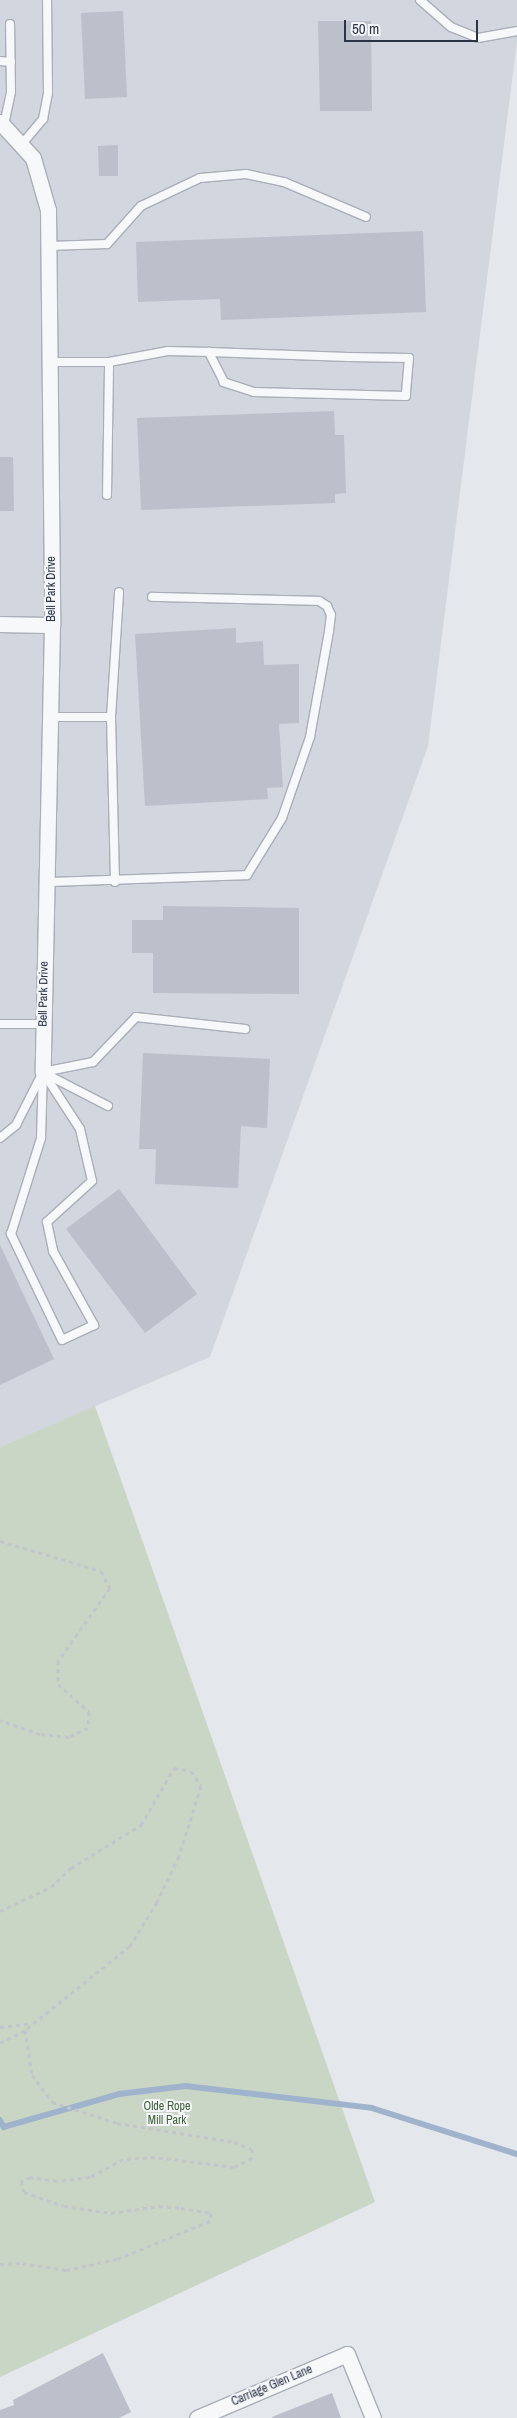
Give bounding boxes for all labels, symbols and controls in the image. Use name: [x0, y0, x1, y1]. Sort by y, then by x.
scale bar: [347, 10, 481, 42]
text: 50 m: [352, 18, 379, 39]
street label: Bell Park Drive: [45, 556, 59, 622]
street label: Bell Park Drive: [36, 961, 52, 1027]
park label: Olde Rope Mill Park: [143, 2100, 191, 2128]
street label: Carriage Glen Lane: [229, 2362, 315, 2410]

